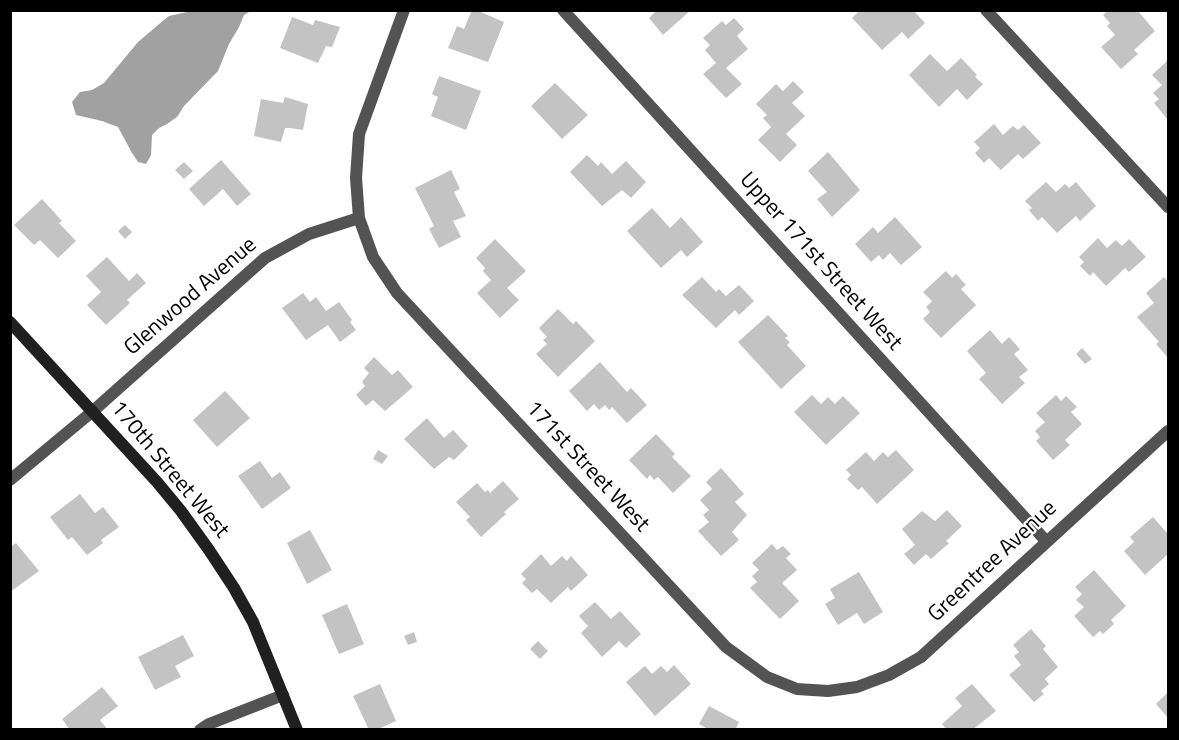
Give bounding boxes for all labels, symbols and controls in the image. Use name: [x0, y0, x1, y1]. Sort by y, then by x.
street label: Upper 171st Street West: [733, 168, 907, 356]
street label: Glenwood Avenue: [119, 232, 263, 362]
street label: 170th Street West: [104, 396, 234, 544]
street label: 171st Street West: [520, 396, 654, 538]
street label: Greentree Avenue: [923, 496, 1063, 628]

